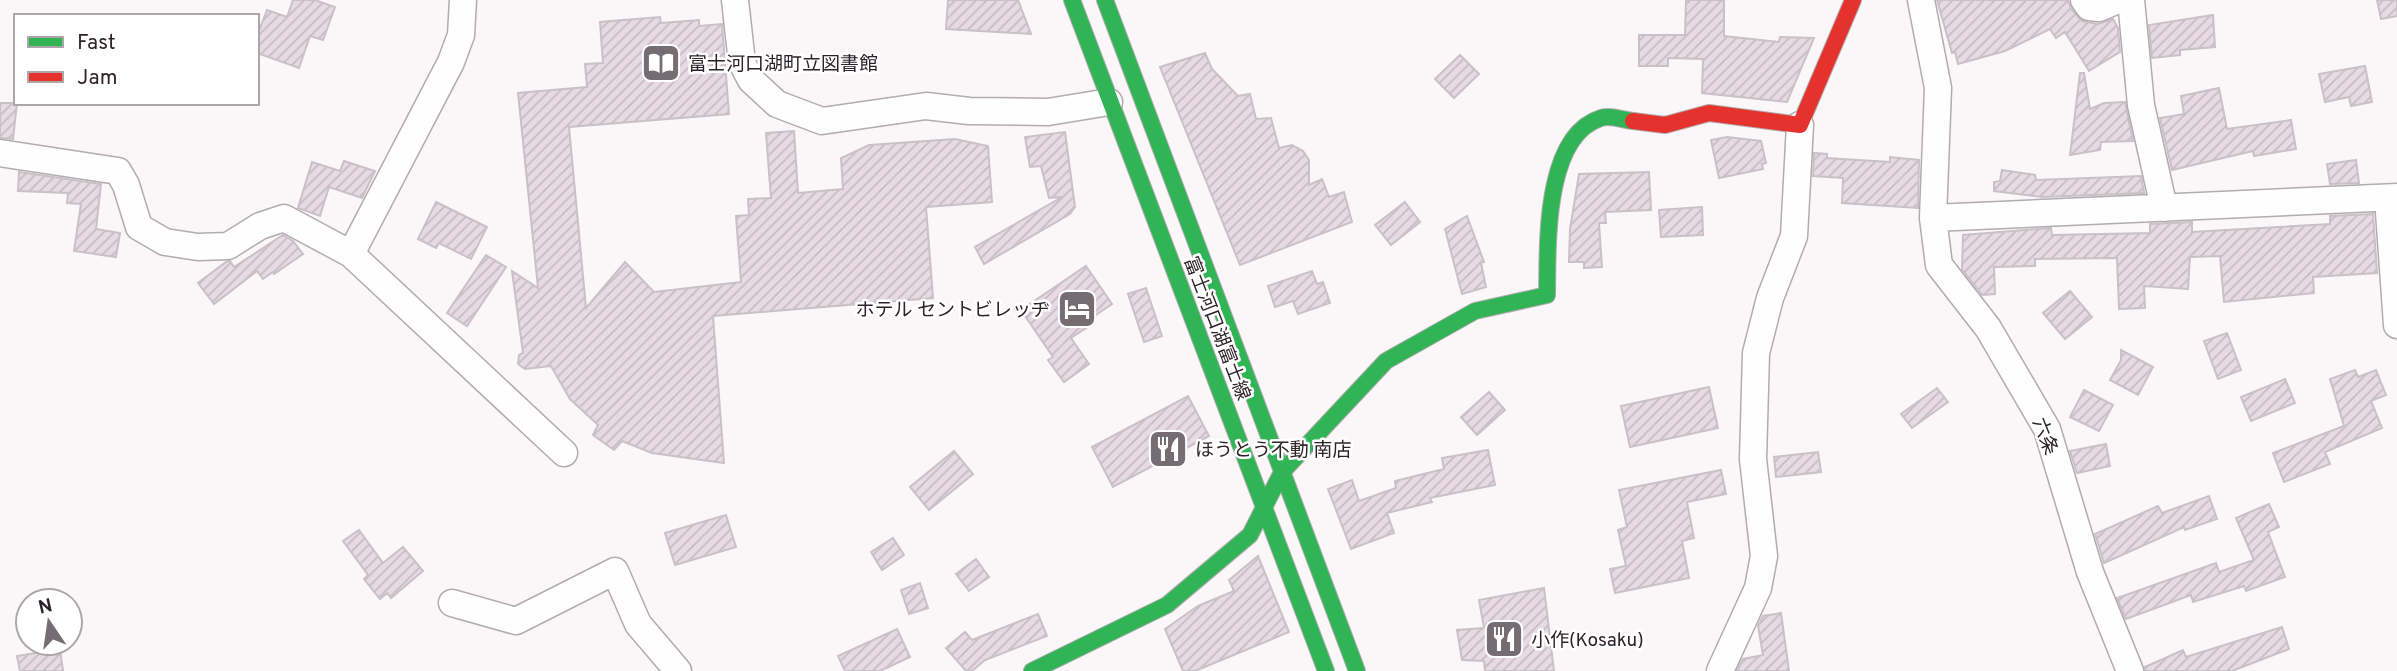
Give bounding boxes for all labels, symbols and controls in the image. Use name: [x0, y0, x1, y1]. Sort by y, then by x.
legend: [14, 14, 259, 105]
text: Fast: [77, 30, 116, 57]
library icon: 富士河口湖町立図書館: [640, 42, 682, 84]
place label: 富士河口湖町立図書館: [688, 53, 878, 77]
text: Jam: [77, 65, 118, 92]
street label: 富士河口湖富士線: [1178, 253, 1255, 404]
hotel icon: ホテル セントビレッヂ: [1056, 288, 1098, 330]
place label: ホテル セントビレッヂ: [856, 299, 1050, 323]
street label: 六条: [2026, 415, 2062, 459]
restaurant icon: ほうとう不動 南店: [1147, 428, 1189, 470]
place label: ほうとう不動 南店: [1195, 439, 1351, 463]
north arrow: [14, 587, 84, 657]
text: N: [36, 594, 55, 621]
restaurant icon: 小作(Kosaku): [1483, 618, 1525, 660]
place label: 小作(Kosaku): [1531, 629, 1644, 653]

